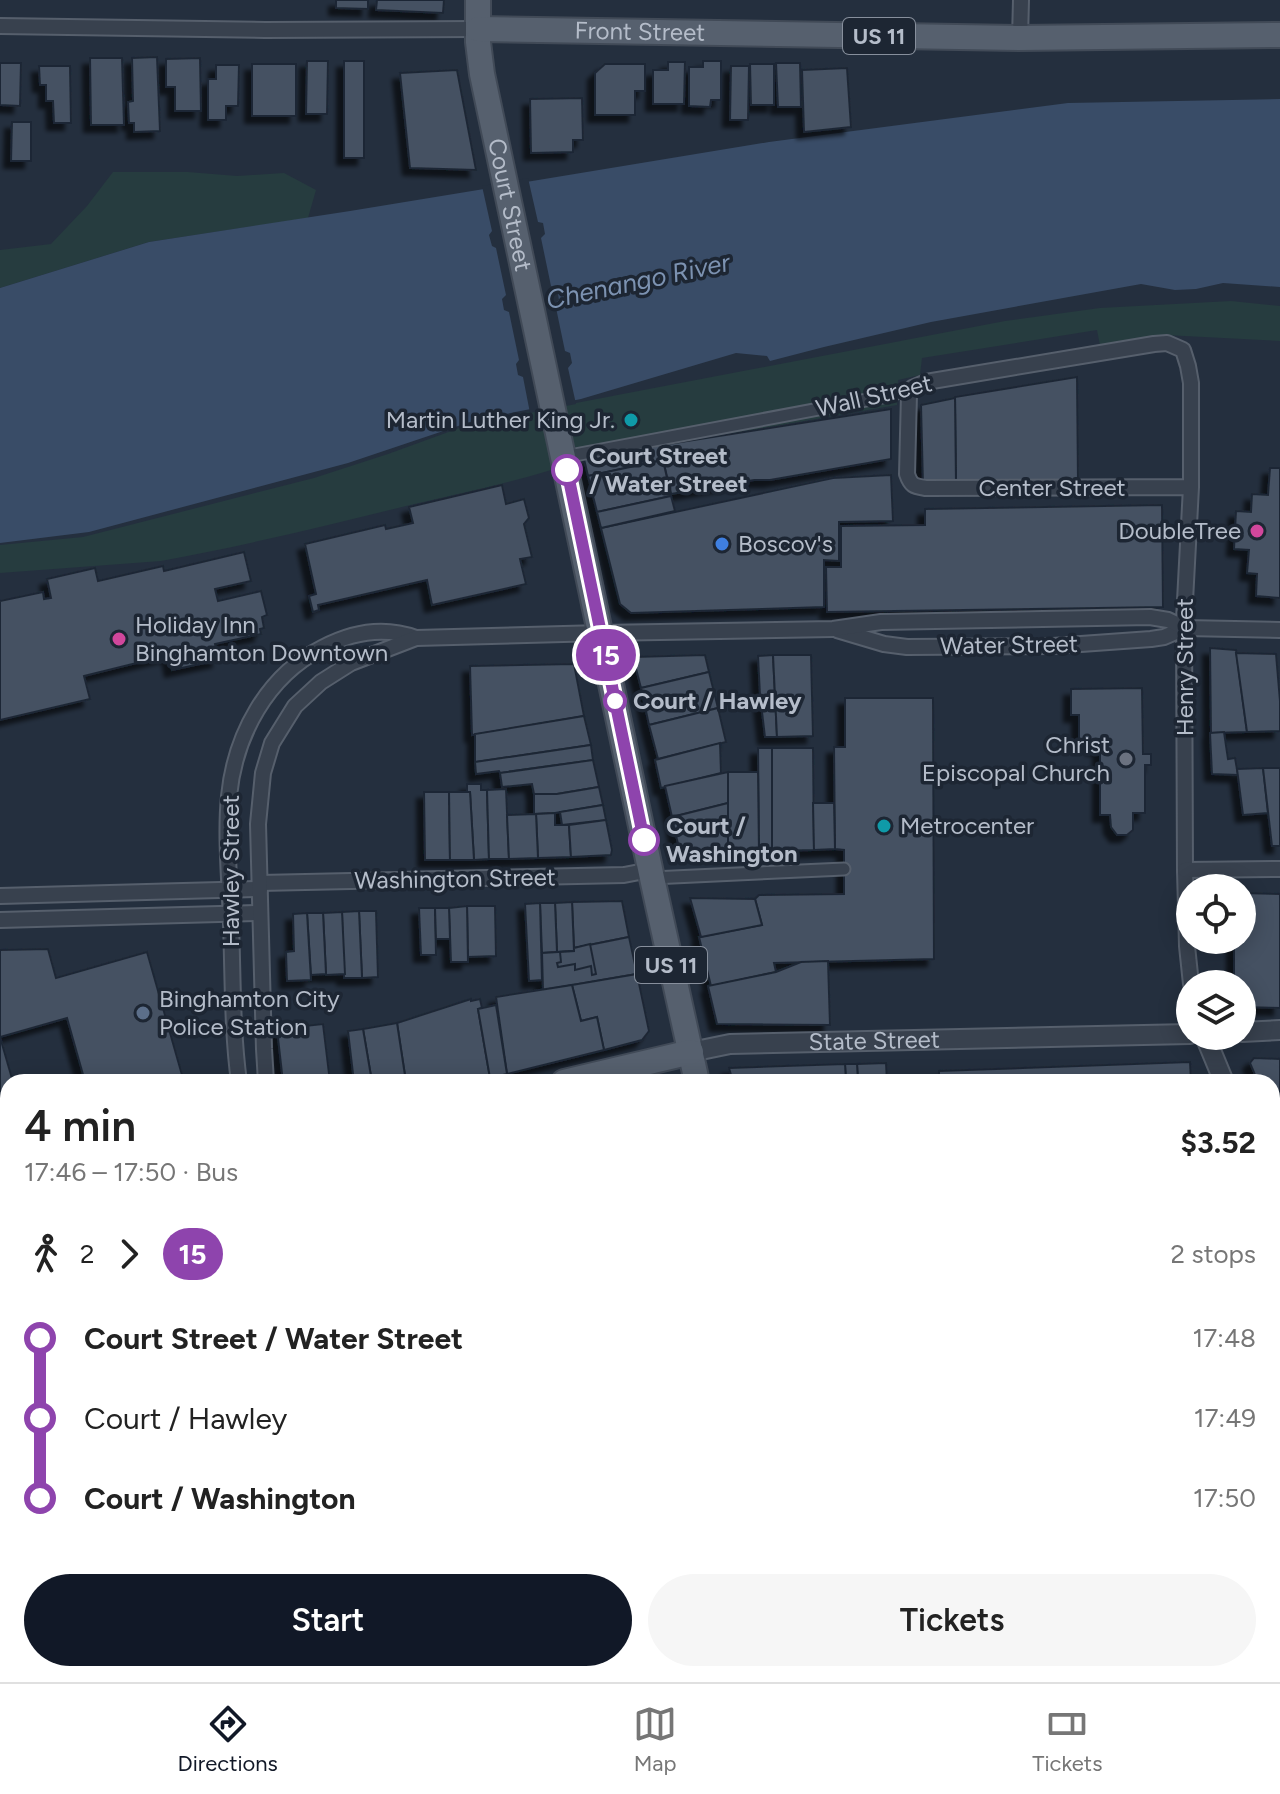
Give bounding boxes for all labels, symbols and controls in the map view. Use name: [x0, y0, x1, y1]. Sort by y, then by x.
street label: Front Street: [574, 16, 705, 47]
road number: US 11: [843, 18, 915, 54]
street label: Court Street: [482, 136, 538, 274]
water label: Chenango River: [543, 246, 734, 316]
street label: Wall Street: [813, 368, 935, 423]
place label: Martin Luther King Jr.: [386, 405, 615, 434]
marker: Martin Luther King Jr.: [622, 411, 640, 429]
place label: Court Street / Water Street: [589, 441, 748, 498]
marker: Court Street / Water Street: [552, 455, 582, 485]
street label: Center Street: [978, 473, 1126, 502]
place label: DoubleTree: [1118, 516, 1241, 545]
marker: DoubleTree: [1248, 522, 1266, 540]
place label: Boscov's: [738, 529, 833, 558]
marker: Boscov's: [713, 535, 731, 553]
street label: Henry Street: [1170, 598, 1199, 736]
place label: Holiday Inn Binghamton Downtown: [135, 610, 388, 667]
line badge: 15: [570, 629, 642, 681]
street label: Water Street: [940, 629, 1078, 660]
marker: Holiday Inn Binghamton Downtown: [110, 630, 128, 648]
text: 15: [592, 638, 620, 672]
place label: Court / Hawley: [633, 686, 802, 715]
marker: Court / Hawley: [604, 690, 626, 712]
place label: Christ Episcopal Church: [922, 730, 1110, 787]
marker: Christ Episcopal Church: [1117, 750, 1135, 768]
street label: Hawley Street: [216, 795, 245, 947]
place label: Court / Washington: [666, 811, 798, 868]
place label: Metrocenter: [900, 811, 1034, 840]
marker: Metrocenter: [875, 817, 893, 835]
marker: Court / Washington: [629, 825, 659, 855]
street label: Washington Street: [354, 862, 556, 895]
map controls: [1176, 874, 1256, 1050]
button: locate: [1176, 874, 1256, 954]
road number: US 11: [635, 947, 707, 983]
button: layers: [1176, 970, 1256, 1050]
place label: Binghamton City Police Station: [159, 984, 340, 1041]
marker: Binghamton City Police Station: [134, 1004, 152, 1022]
street label: State Street: [808, 1024, 940, 1056]
text: 4 min: [24, 1099, 136, 1152]
text: $3.52: [1180, 1124, 1256, 1161]
text: 17:46 – 17:50 · Bus: [24, 1156, 238, 1188]
icon: walk: [24, 1232, 68, 1276]
icon: forward: [107, 1232, 151, 1276]
text: 15: [179, 1237, 207, 1271]
text: 2: [80, 1238, 95, 1270]
text: 2 stops: [1171, 1238, 1256, 1270]
text: Court Street / Water Street: [84, 1320, 463, 1357]
text: 17:48: [1193, 1322, 1256, 1354]
text: Court / Hawley: [84, 1400, 287, 1437]
text: 17:49: [1194, 1402, 1256, 1434]
text: Court / Washington: [84, 1480, 355, 1517]
text: 17:50: [1193, 1482, 1256, 1514]
button: Start: [24, 1574, 632, 1666]
button: Tickets: [648, 1574, 1256, 1666]
tab: Directions: [178, 1702, 278, 1777]
tab: Map: [633, 1702, 677, 1777]
tab: Tickets: [1032, 1702, 1102, 1777]

